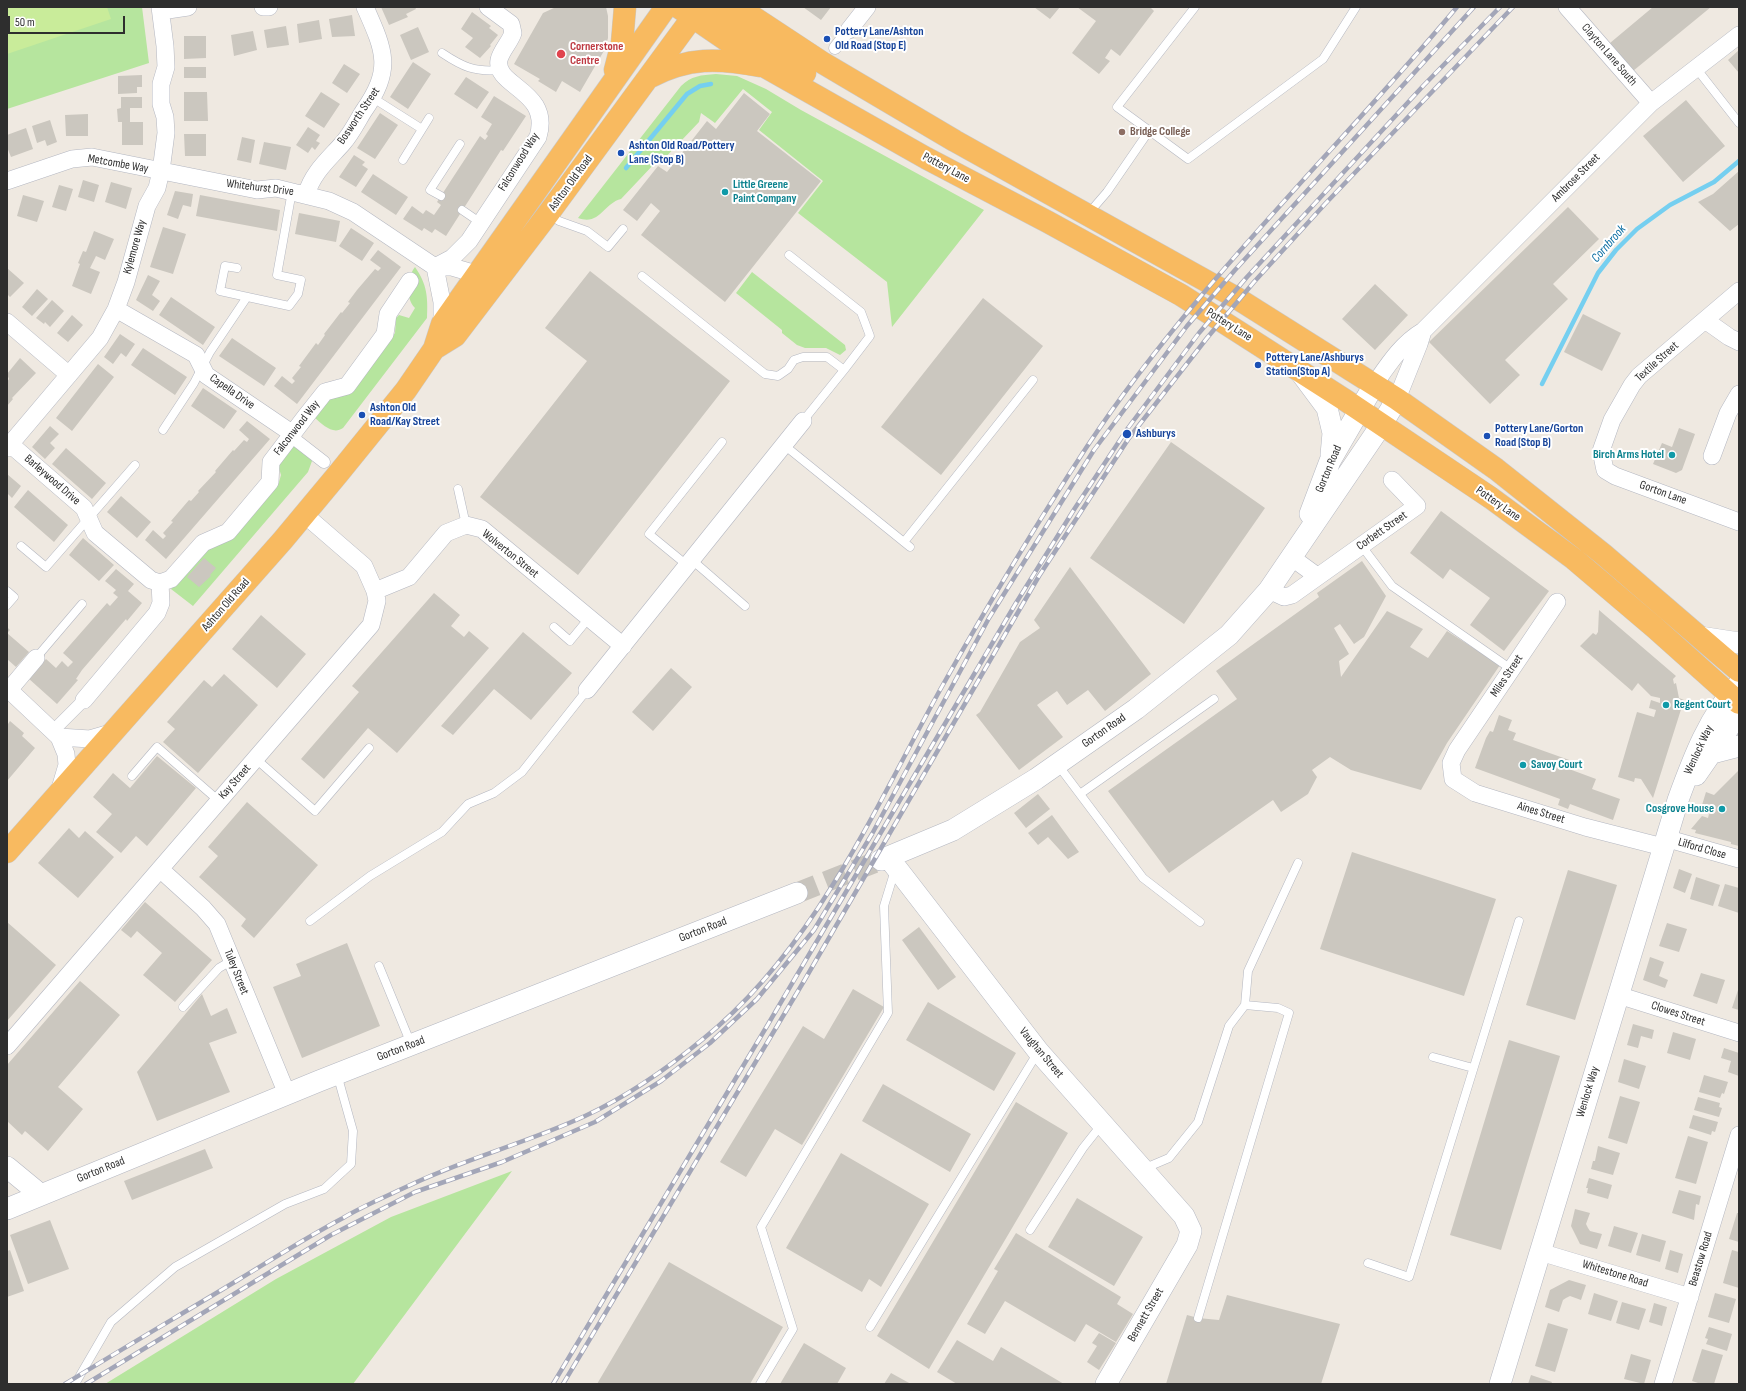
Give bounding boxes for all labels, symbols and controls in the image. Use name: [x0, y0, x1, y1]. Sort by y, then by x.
scale bar: [10, 8, 127, 34]
text: 50 m: [15, 15, 35, 30]
street label: Clayton Lane South: [1578, 21, 1640, 89]
place label: Pottery Lane/Ashton Old Road (Stop E): [835, 25, 924, 53]
marker: Pottery Lane/Ashton Old Road (Stop E): [822, 34, 832, 44]
place label: Cornerstone Centre: [570, 40, 623, 68]
marker: Cornerstone Centre: [555, 48, 567, 60]
street label: Bosworth Street: [335, 85, 383, 147]
place label: Bridge College: [1130, 125, 1190, 139]
marker: Bridge College: [1117, 127, 1127, 137]
street label: Falconwood Way: [495, 130, 543, 194]
place label: Ashton Old Road/Pottery Lane (Stop B): [629, 139, 735, 167]
marker: Ashton Old Road/Pottery Lane (Stop B): [616, 148, 626, 158]
street label: Pottery Lane: [920, 150, 972, 186]
street label: Ambrose Street: [1549, 151, 1603, 205]
street label: Metcombe Way: [87, 152, 149, 176]
street label: Ashton Old Road: [546, 152, 596, 214]
street label: Whitehurst Drive: [225, 177, 295, 199]
place label: Little Greene Paint Company: [733, 178, 797, 206]
marker: Little Greene Paint Company: [720, 187, 730, 197]
street label: Kylemore Way: [120, 218, 150, 276]
water label: Cornbrook: [1588, 222, 1630, 266]
street label: Pottery Lane: [1203, 305, 1255, 345]
street label: Textile Street: [1632, 339, 1682, 385]
place label: Pottery Lane/Ashburys Station(Stop A): [1266, 351, 1364, 379]
marker: Pottery Lane/Ashburys Station(Stop A): [1253, 360, 1263, 370]
street label: Capella Drive: [207, 371, 257, 413]
street label: Falconwood Way: [271, 397, 323, 459]
place label: Ashton Old Road/Kay Street: [370, 401, 440, 429]
marker: Ashton Old Road/Kay Street: [357, 410, 367, 420]
place label: Pottery Lane/Gorton Road (Stop B): [1495, 422, 1583, 450]
place label: Ashburys: [1136, 427, 1176, 441]
marker: Ashburys: [1121, 428, 1133, 440]
marker: Pottery Lane/Gorton Road (Stop B): [1482, 431, 1492, 441]
street label: Gorton Road: [1313, 443, 1345, 495]
place label: Birch Arms Hotel: [1593, 448, 1664, 462]
marker: Birch Arms Hotel: [1667, 450, 1677, 460]
street label: Barleywood Drive: [21, 452, 83, 508]
street label: Gorton Lane: [1637, 478, 1689, 508]
street label: Pottery Lane: [1473, 483, 1523, 525]
street label: Corbett Street: [1354, 508, 1410, 554]
street label: Wolverton Street: [479, 527, 541, 581]
street label: Ashton Old Road: [199, 576, 253, 634]
street label: Miles Street: [1488, 652, 1526, 700]
place label: Regent Court: [1674, 698, 1731, 712]
marker: Regent Court: [1661, 700, 1671, 710]
street label: Gorton Road: [1079, 711, 1129, 751]
street label: Wenlock Way: [1681, 723, 1717, 777]
place label: Savoy Court: [1531, 758, 1583, 772]
marker: Savoy Court: [1518, 760, 1528, 770]
street label: Kay Street: [216, 762, 254, 802]
street label: Aines Street: [1516, 799, 1566, 827]
place label: Cosgrove House: [1646, 802, 1714, 816]
marker: Cosgrove House: [1717, 804, 1727, 814]
street label: Lilford Close: [1676, 835, 1728, 863]
street label: Gorton Road: [677, 914, 729, 946]
street label: Tuley Street: [220, 947, 252, 997]
street label: Clowes Street: [1649, 998, 1707, 1030]
street label: Vaughan Street: [1016, 1025, 1066, 1081]
street label: Gorton Road: [375, 1033, 427, 1065]
street label: Wenlock Way: [1573, 1065, 1603, 1119]
street label: Gorton Road: [75, 1154, 127, 1186]
street label: Beastow Road: [1686, 1230, 1716, 1288]
street label: Whitestone Road: [1580, 1257, 1650, 1291]
street label: Bennett Street: [1125, 1286, 1167, 1344]

